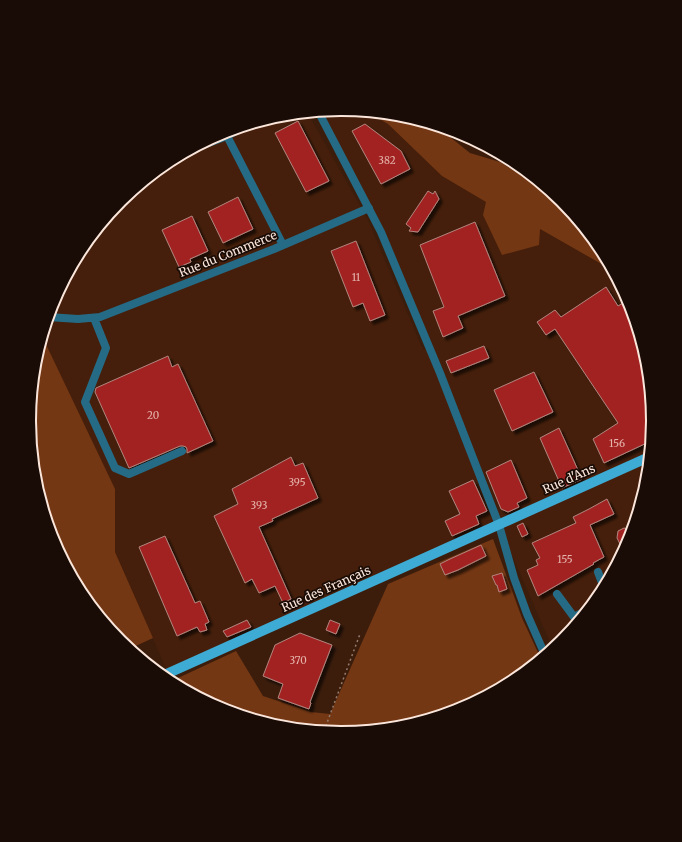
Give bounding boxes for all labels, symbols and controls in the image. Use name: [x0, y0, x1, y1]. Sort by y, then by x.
house number: 382: [378, 154, 396, 167]
street label: Rue du Commerce: [177, 227, 279, 280]
house number: 11: [352, 271, 361, 284]
house number: 20: [147, 409, 159, 422]
house number: 156: [609, 437, 625, 450]
street label: Rue d'Ans: [540, 460, 598, 497]
house number: 395: [288, 476, 306, 489]
house number: 393: [251, 499, 268, 512]
house number: 155: [557, 553, 573, 566]
street label: Rue des Français: [279, 562, 373, 615]
house number: 370: [289, 654, 307, 667]

